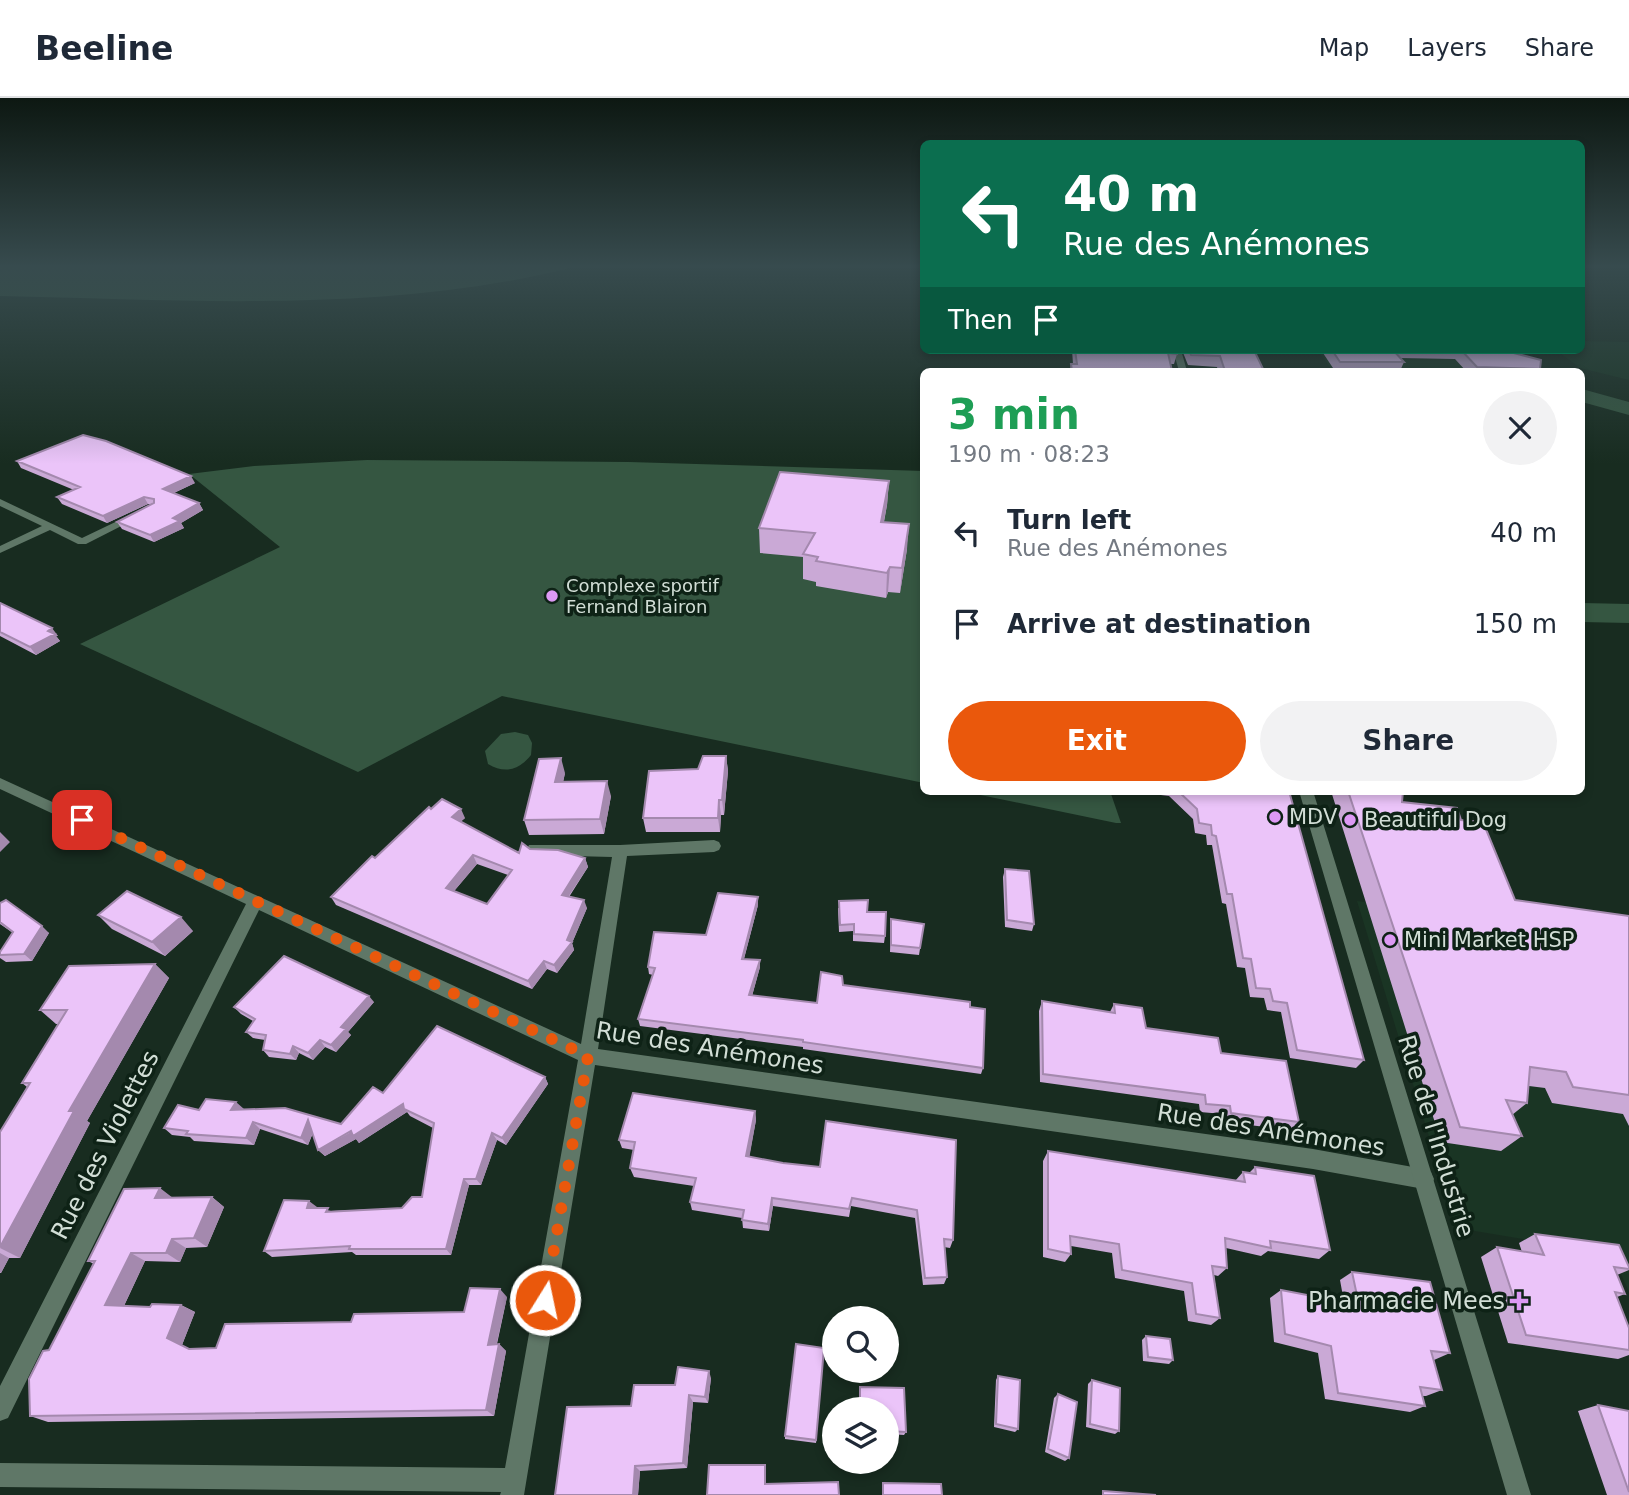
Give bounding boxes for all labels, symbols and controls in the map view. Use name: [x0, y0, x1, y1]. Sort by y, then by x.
text: Beeline: [35, 29, 173, 68]
text: Map: [1319, 34, 1369, 62]
text: Layers: [1407, 34, 1487, 62]
text: Share: [1525, 34, 1594, 62]
text: 40 m: [1063, 166, 1199, 223]
icon: left: [948, 168, 1039, 259]
text: Rue des Anémones: [1063, 225, 1370, 263]
icon: arrive: [1027, 301, 1065, 339]
text: Then: [948, 305, 1013, 335]
text: 3 min: [948, 390, 1080, 439]
button: close: [1483, 391, 1557, 465]
text: 190 m · 08:23: [948, 441, 1110, 467]
text: Turn left: [1007, 505, 1131, 535]
icon: left: [948, 514, 986, 552]
text: 40 m: [1490, 518, 1557, 548]
text: Rue des Anémones: [1007, 535, 1228, 561]
place label: Complexe sportif Fernand Blairon: [566, 575, 719, 617]
marker: Complexe sportif Fernand Blairon: [544, 588, 560, 604]
icon: arrive: [948, 605, 986, 643]
text: Arrive at destination: [1007, 609, 1311, 639]
text: 150 m: [1474, 609, 1557, 639]
button: Exit: [948, 701, 1246, 781]
button: Share: [1260, 701, 1557, 781]
pin: [52, 790, 112, 850]
icon: arrive: [63, 801, 101, 839]
place label: MDV: [1289, 805, 1338, 829]
place label: Beautiful Dog: [1364, 808, 1507, 832]
marker: MDV: [1267, 809, 1283, 825]
marker: Beautiful Dog: [1342, 812, 1358, 828]
place label: Mini Market HSP: [1404, 928, 1574, 952]
marker: Mini Market HSP: [1382, 932, 1398, 948]
street label: Rue des Anémones: [594, 1016, 826, 1080]
street label: Rue de l'Industrie: [1392, 1031, 1480, 1241]
street label: Rue des Violettes: [45, 1046, 165, 1244]
street label: Rue des Anémones: [1155, 1098, 1387, 1162]
position arrow: [508, 1263, 582, 1337]
place label: Pharmacie Mees: [1308, 1287, 1505, 1315]
marker: Pharmacie Mees: [1511, 1293, 1527, 1309]
map controls: [822, 1306, 899, 1474]
button: search: [822, 1306, 899, 1383]
button: layers: [822, 1397, 899, 1474]

